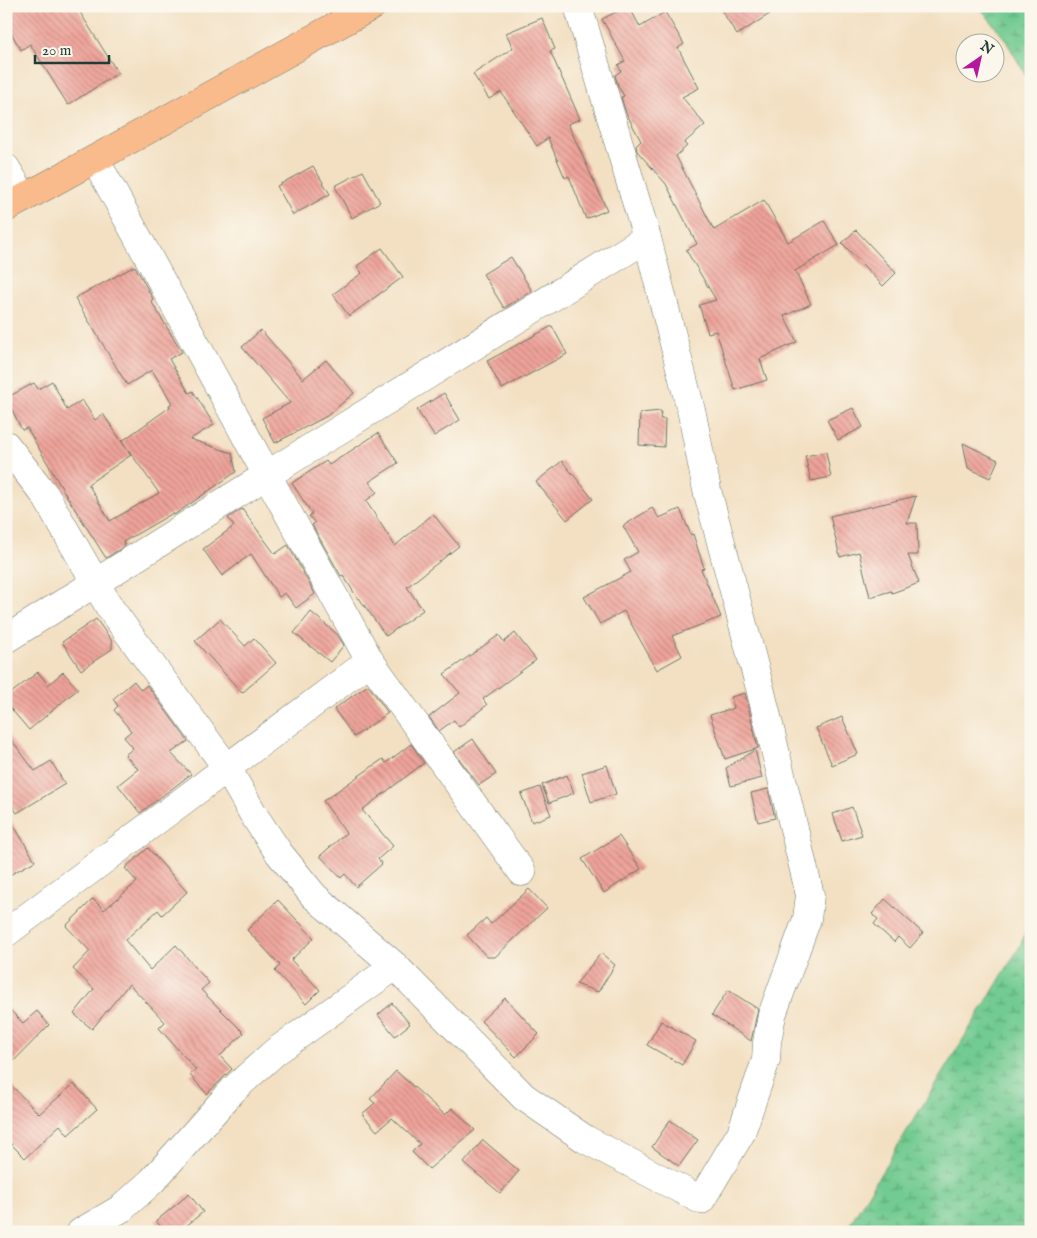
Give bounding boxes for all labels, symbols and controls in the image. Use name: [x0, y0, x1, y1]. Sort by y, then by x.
scale bar: [35, 32, 109, 64]
north arrow: [954, 32, 1004, 82]
text: N: [976, 37, 997, 59]
text: 20 m: [42, 41, 72, 60]

